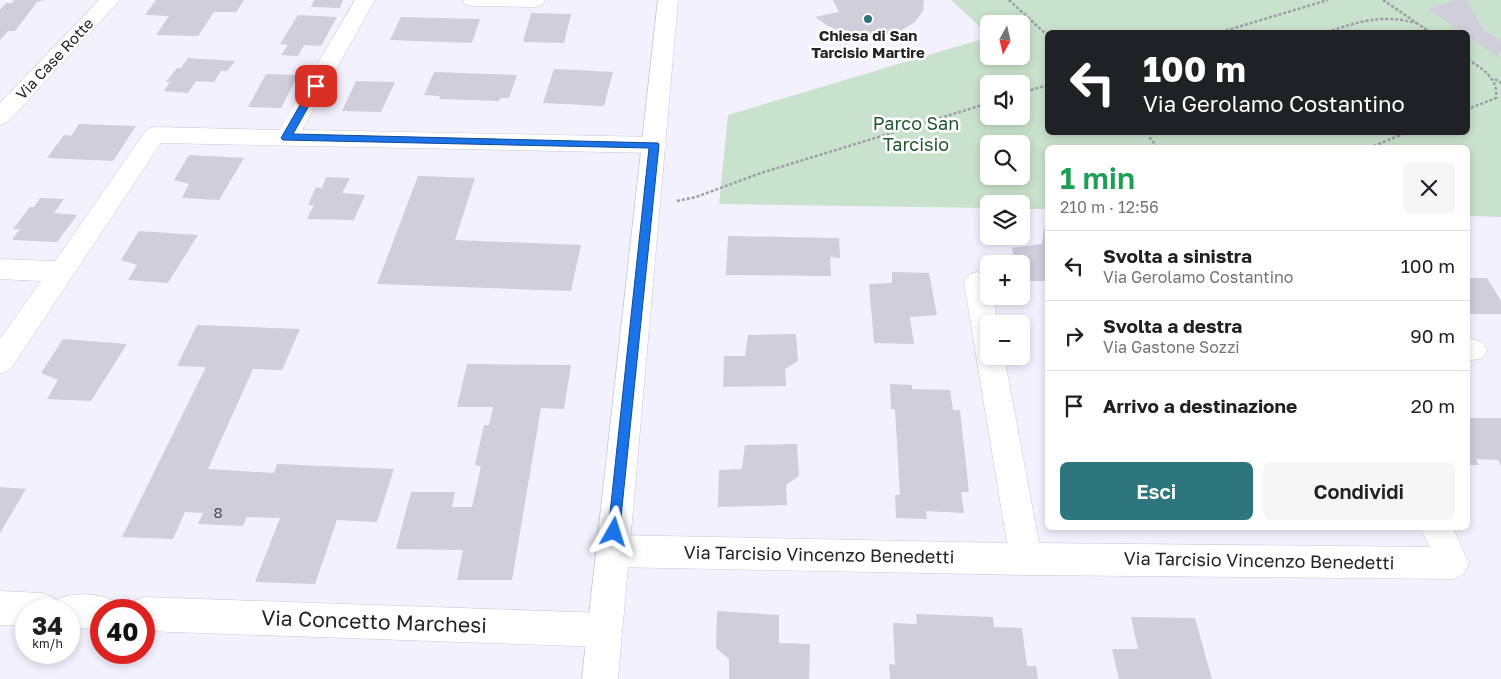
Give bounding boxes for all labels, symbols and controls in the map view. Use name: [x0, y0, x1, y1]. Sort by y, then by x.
marker: Chiesa di San Tarcisio Martire: [862, 13, 874, 25]
street label: Via Case Rotte: [12, 14, 97, 103]
north arrow: [980, 15, 1030, 65]
map controls: [980, 15, 1030, 365]
place label: Chiesa di San Tarcisio Martire: [811, 26, 925, 61]
text: 100 m: [1143, 48, 1246, 90]
icon: left: [1060, 50, 1125, 115]
pin: [295, 65, 337, 107]
icon: arrive: [302, 72, 330, 100]
button: sound: [980, 75, 1030, 125]
text: Via Gerolamo Costantino: [1143, 90, 1405, 117]
park label: Parco San Tarcisio: [873, 112, 959, 155]
button: search: [980, 135, 1030, 185]
text: 1 min: [1060, 160, 1135, 196]
button: close: [1403, 162, 1455, 214]
button: layers: [980, 195, 1030, 245]
text: 210 m · 12:56: [1060, 197, 1159, 217]
text: Svolta a sinistra: [1103, 244, 1252, 267]
icon: left: [1060, 252, 1088, 280]
text: 100 m: [1401, 254, 1455, 277]
button: +: [980, 255, 1030, 305]
text: Via Gerolamo Costantino: [1103, 267, 1293, 287]
text: Svolta a destra: [1103, 314, 1242, 337]
button: −: [980, 315, 1030, 365]
icon: right: [1060, 322, 1088, 350]
text: 90 m: [1410, 324, 1455, 347]
text: Via Gastone Sozzi: [1103, 337, 1240, 357]
icon: arrive: [1060, 392, 1088, 420]
text: Arrivo a destinazione: [1103, 394, 1297, 417]
text: 20 m: [1411, 394, 1455, 417]
button: Esci: [1060, 462, 1253, 520]
button: Condividi: [1263, 462, 1455, 520]
house number: 8: [213, 503, 223, 521]
position arrow: [587, 505, 639, 557]
street label: Via Tarcisio Vincenzo Benedetti: [683, 541, 955, 567]
street label: Via Tarcisio Vincenzo Benedetti: [1123, 547, 1395, 573]
speed limit sign: 40: [90, 599, 155, 664]
street label: Via Concetto Marchesi: [261, 604, 487, 638]
text: 34: [32, 610, 63, 641]
text: km/h: [32, 636, 63, 651]

